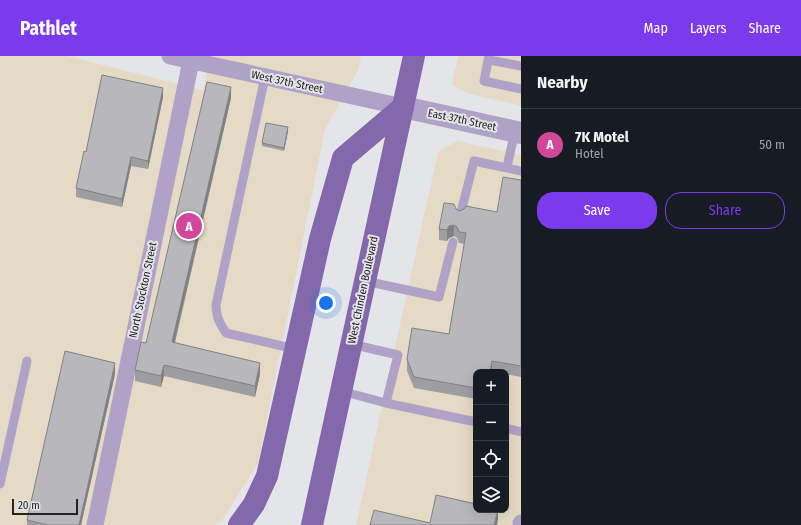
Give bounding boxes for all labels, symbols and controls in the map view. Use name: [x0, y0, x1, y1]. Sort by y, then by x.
text: Pathlet: [20, 17, 77, 40]
text: Map: [644, 20, 668, 37]
text: Layers: [690, 20, 726, 37]
text: Share: [748, 20, 781, 37]
street label: West 37th Street: [250, 68, 324, 96]
text: Nearby: [537, 72, 588, 93]
street label: East 37th Street: [427, 106, 498, 134]
text: 7K Motel: [575, 128, 629, 146]
text: A: [546, 137, 554, 152]
text: 50 m: [759, 137, 785, 152]
text: Hotel: [575, 146, 604, 161]
button: Save: [537, 192, 657, 229]
button: Share: [665, 192, 785, 229]
pin: A: [176, 211, 202, 241]
street label: West Chinden Boulevard: [345, 235, 381, 345]
street label: North Stockton Street: [127, 241, 160, 339]
your location: [316, 293, 336, 313]
map controls: [473, 369, 509, 513]
button: +: [473, 369, 509, 405]
button: −: [473, 405, 509, 441]
button: locate: [473, 441, 509, 477]
button: layers: [473, 477, 509, 513]
scale bar: [12, 497, 78, 516]
text: 20 m: [18, 499, 40, 512]

